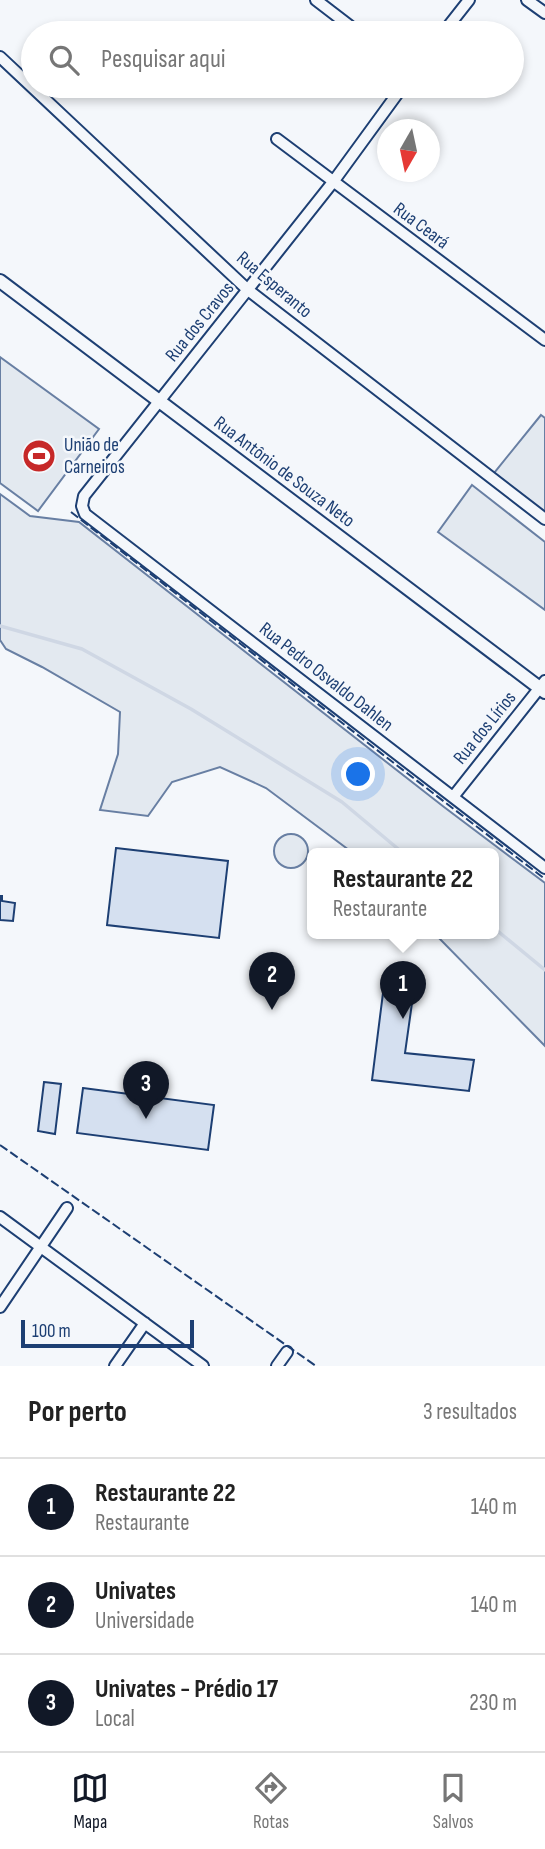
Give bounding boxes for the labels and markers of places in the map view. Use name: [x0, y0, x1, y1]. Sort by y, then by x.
place label: União de Carneiros: [64, 434, 125, 479]
sports icon: União de Carneiros: [20, 437, 58, 475]
pin: 2: [249, 952, 295, 1010]
pin: 1: [380, 961, 426, 1019]
pin: 3: [123, 1061, 169, 1119]

